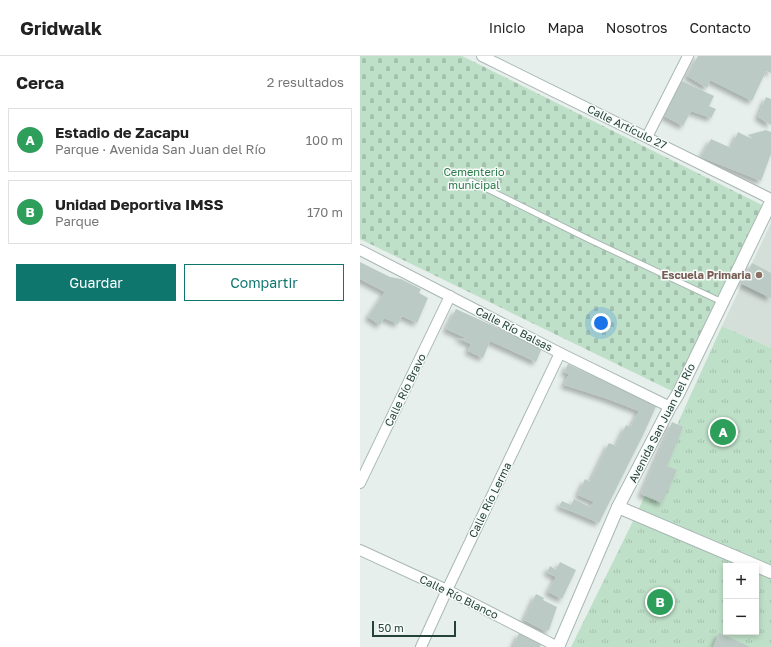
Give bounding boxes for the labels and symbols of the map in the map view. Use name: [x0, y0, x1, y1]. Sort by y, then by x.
street label: Calle Artículo 27: [585, 102, 669, 151]
park label: Cementerio municipal: [443, 165, 505, 191]
place label: Escuela Primaria: [661, 268, 751, 281]
marker: Escuela Primaria: [754, 270, 764, 280]
street label: Calle Río Balsas: [474, 304, 555, 354]
your location: [591, 313, 611, 333]
street label: Calle Río Bravo: [381, 351, 428, 428]
street label: Avenida San Juan del Río: [626, 361, 698, 485]
pin: A: [710, 417, 736, 447]
street label: Calle Río Lerma: [466, 460, 513, 540]
street label: Calle Río Blanco: [418, 572, 501, 621]
pin: B: [647, 587, 673, 617]
scale bar: [372, 619, 456, 638]

